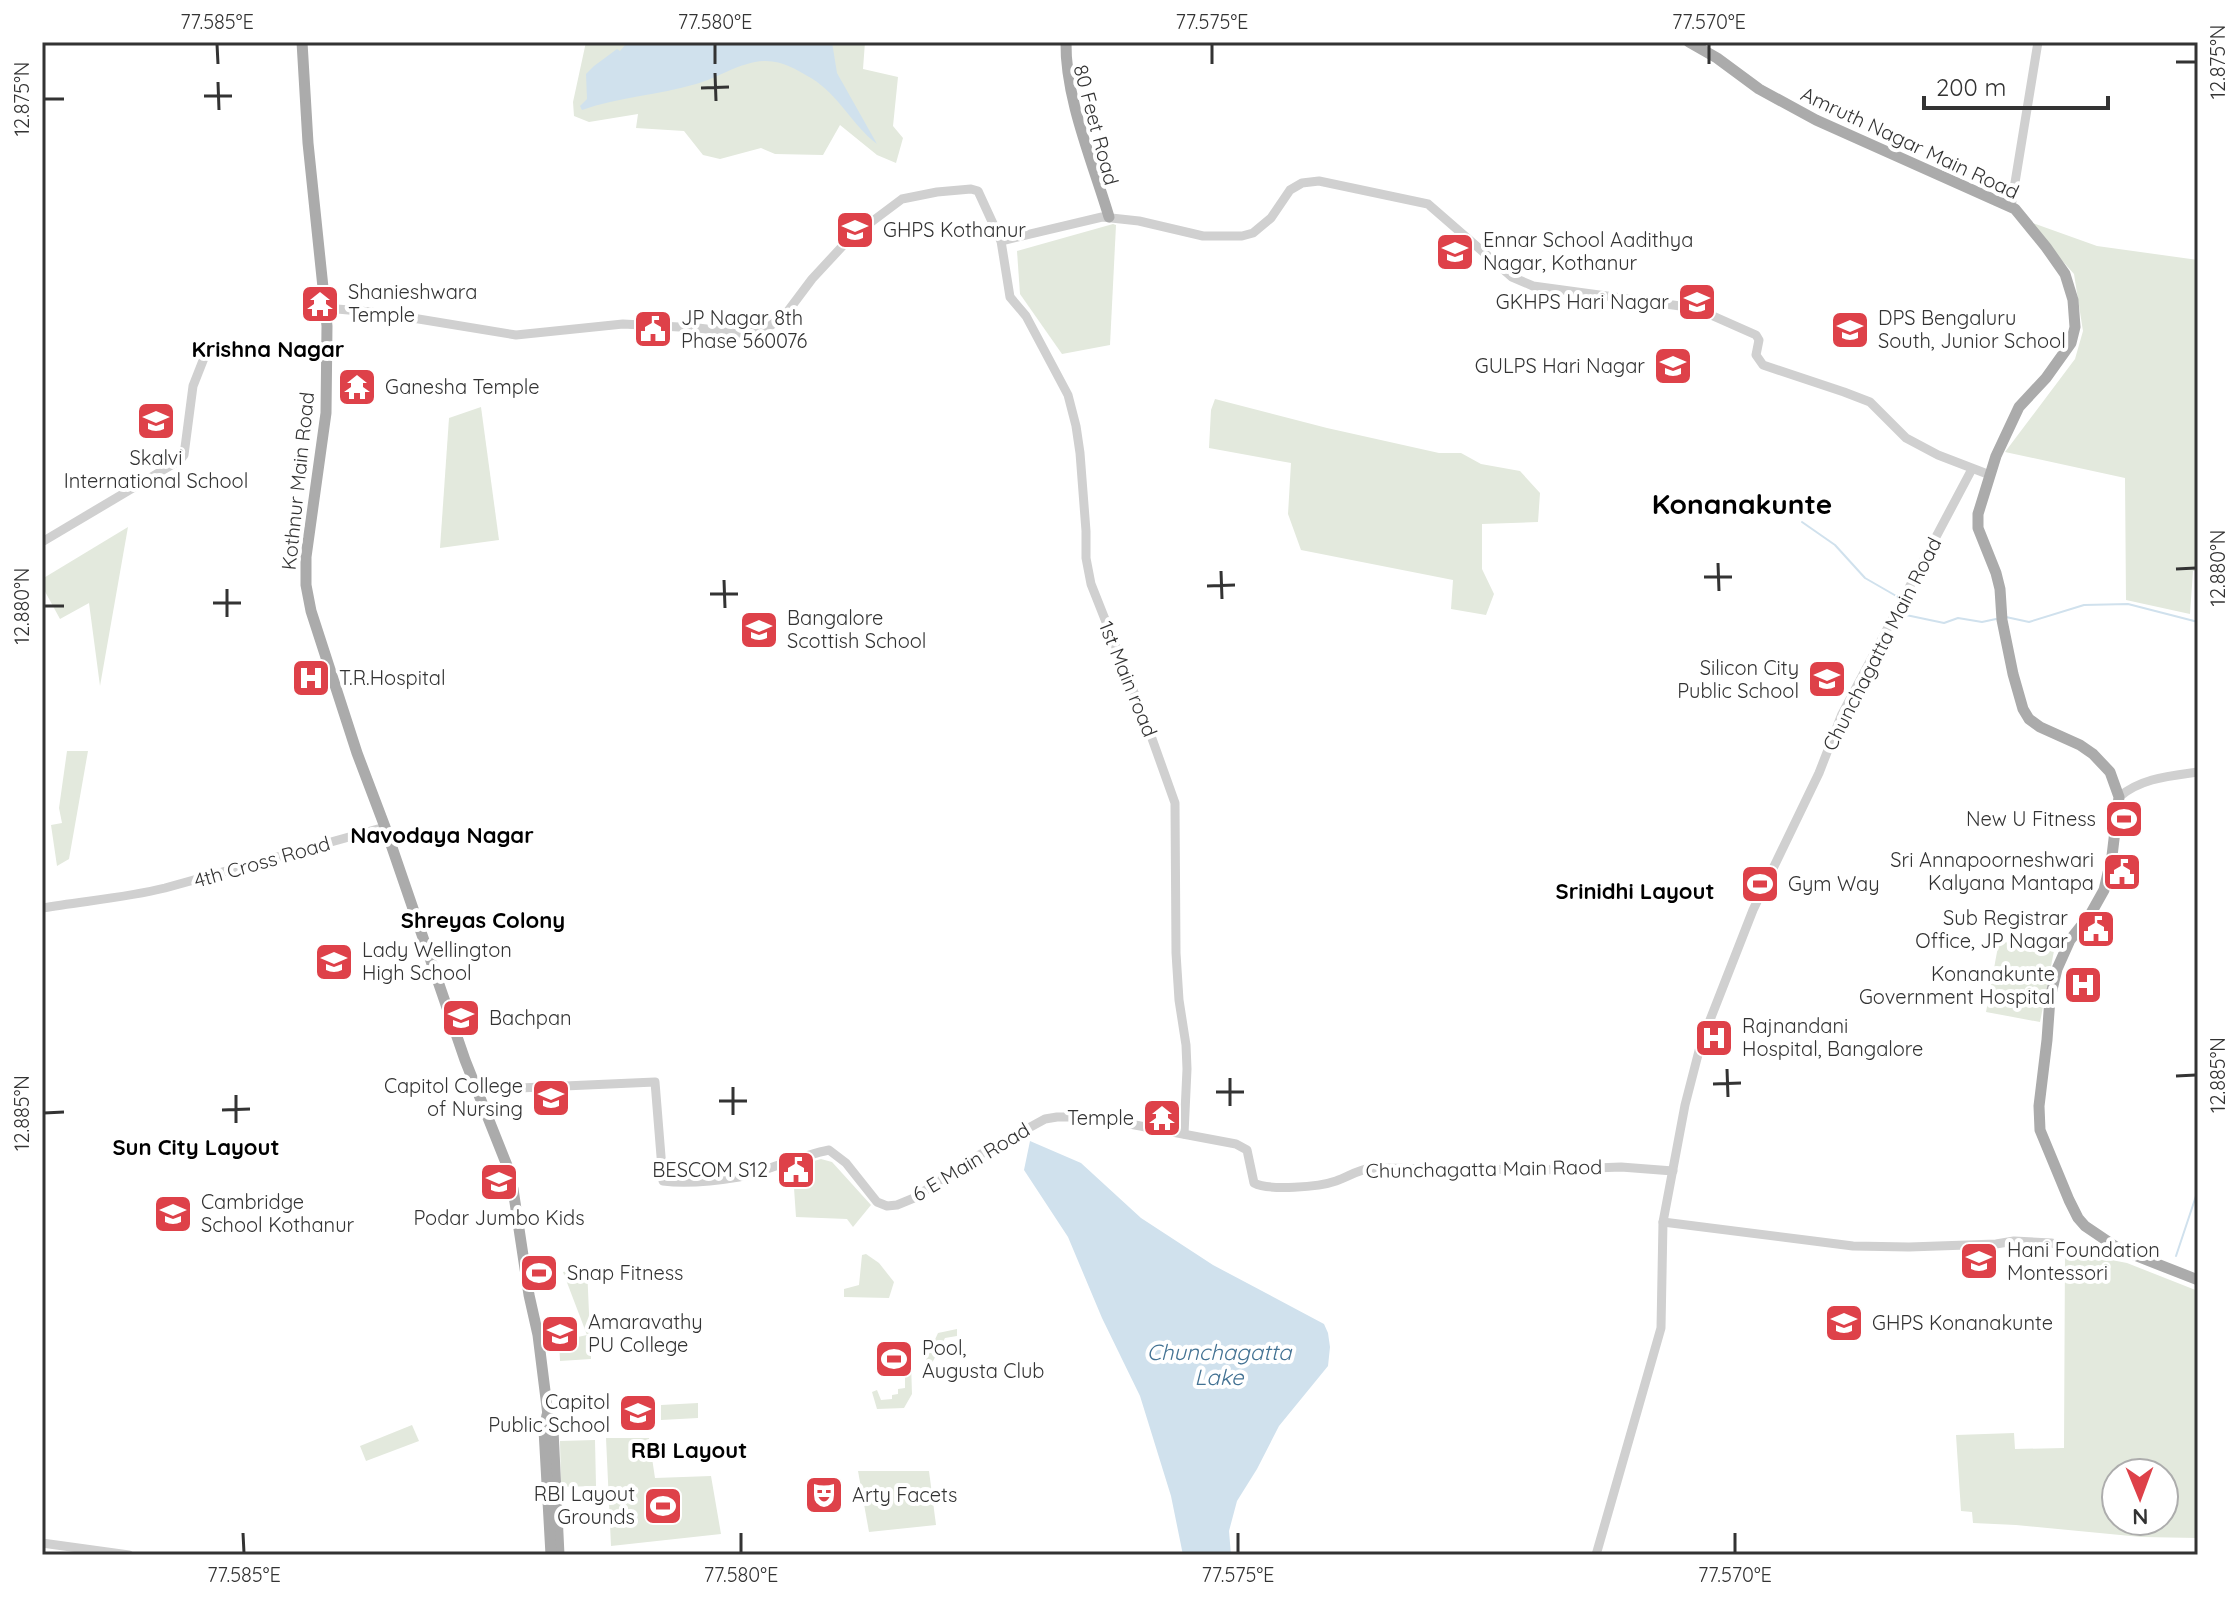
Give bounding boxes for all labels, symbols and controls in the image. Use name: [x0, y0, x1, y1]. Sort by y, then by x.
text: 77.585°E: [180, 9, 254, 34]
text: 77.580°E: [678, 9, 752, 34]
text: 77.575°E: [1176, 9, 1248, 34]
text: 77.570°E: [1672, 9, 1746, 34]
text: 12.875°N: [2205, 25, 2230, 99]
scale bar: [1924, 60, 2108, 110]
text: 12.875°N: [9, 62, 34, 136]
street label: 80 Feet Road: [1068, 62, 1125, 188]
text: 200 m: [1936, 72, 2006, 102]
street label: Amruth Nagar Main Road: [1797, 81, 2023, 204]
school or university icon: GHPS Kothanur: [834, 209, 876, 251]
place label: GHPS Kothanur: [883, 217, 1026, 242]
place label: Ennar School Aadithya Nagar, Kothanur: [1483, 227, 1693, 275]
school or university icon: Ennar School Aadithya Nagar, Kothanur: [1434, 231, 1476, 273]
place label: Shanieshwara Temple: [348, 279, 477, 327]
school or university icon: GKHPS Hari Nagar: [1676, 281, 1718, 323]
temple icon: Shanieshwara Temple: [299, 283, 341, 325]
place label: GKHPS Hari Nagar: [1496, 289, 1669, 314]
place label: JP Nagar 8th Phase 560076: [681, 305, 808, 353]
place label: DPS Bengaluru South, Junior School: [1878, 305, 2066, 353]
public building icon: JP Nagar 8th Phase 560076: [632, 308, 674, 350]
school or university icon: DPS Bengaluru South, Junior School: [1829, 309, 1871, 351]
district label: Krishna Nagar: [192, 335, 345, 363]
school or university icon: GULPS Hari Nagar: [1652, 345, 1694, 387]
place label: GULPS Hari Nagar: [1475, 353, 1645, 378]
temple icon: Ganesha Temple: [336, 366, 378, 408]
place label: Ganesha Temple: [385, 374, 540, 399]
street label: Kothnur Main Road: [276, 391, 319, 571]
school or university icon: Skalvi International School: [135, 400, 177, 442]
place label: Skalvi International School: [64, 445, 248, 493]
district label: Konanakunte: [1652, 486, 1832, 521]
text: 12.880°N: [2205, 530, 2230, 606]
street label: Chunchagatta Main Road: [1817, 533, 1946, 755]
text: 12.880°N: [9, 568, 34, 644]
place label: Bangalore Scottish School: [787, 605, 926, 653]
school or university icon: Bangalore Scottish School: [738, 609, 780, 651]
street label: 1st Main road: [1094, 617, 1163, 740]
place label: Silicon City Public School: [1677, 655, 1799, 703]
hospital icon: T.R.Hospital: [290, 657, 332, 699]
school or university icon: Silicon City Public School: [1806, 658, 1848, 700]
place label: T.R.Hospital: [339, 665, 445, 690]
sports icon: New U Fitness: [2103, 798, 2145, 840]
place label: New U Fitness: [1966, 806, 2096, 831]
district label: Navodaya Nagar: [350, 821, 534, 849]
street label: 4th Cross Road: [191, 830, 333, 893]
place label: Sri Annapoorneshwari Kalyana Mantapa: [1890, 847, 2094, 895]
public building icon: Sri Annapoorneshwari Kalyana Mantapa: [2101, 851, 2143, 893]
sports icon: Gym Way: [1739, 863, 1781, 905]
place label: Gym Way: [1788, 871, 1880, 896]
district label: Srinidhi Layout: [1556, 877, 1714, 905]
place label: Sub Registrar Office, JP Nagar: [1915, 905, 2068, 953]
district label: Shreyas Colony: [401, 906, 565, 934]
public building icon: Sub Registrar Office, JP Nagar: [2075, 908, 2117, 950]
place label: Lady Wellington High School: [362, 937, 512, 985]
school or university icon: Lady Wellington High School: [313, 941, 355, 983]
place label: Konanakunte Government Hospital: [1859, 961, 2055, 1009]
hospital icon: Konanakunte Government Hospital: [2062, 964, 2104, 1006]
school or university icon: Bachpan: [440, 997, 482, 1039]
place label: Bachpan: [489, 1005, 572, 1030]
place label: Rajnandani Hospital, Bangalore: [1742, 1013, 1923, 1061]
hospital icon: Rajnandani Hospital, Bangalore: [1693, 1017, 1735, 1059]
text: 12.885°N: [2205, 1037, 2230, 1113]
place label: Capitol College of Nursing: [384, 1073, 523, 1121]
text: 12.885°N: [9, 1075, 34, 1151]
school or university icon: Capitol College of Nursing: [530, 1077, 572, 1119]
temple icon: Temple: [1141, 1097, 1183, 1139]
place label: Temple: [1067, 1105, 1134, 1130]
street label: 6 E Main Road: [907, 1117, 1034, 1206]
district label: Sun City Layout: [112, 1133, 280, 1161]
public building icon: BESCOM S12: [775, 1149, 817, 1191]
street label: Chunchagatta Main Raod: [1365, 1154, 1602, 1183]
place label: BESCOM S12: [652, 1157, 768, 1182]
school or university icon: Podar Jumbo Kids: [478, 1161, 520, 1203]
place label: Cambridge School Kothanur: [201, 1189, 355, 1237]
school or university icon: Cambridge School Kothanur: [152, 1193, 194, 1235]
place label: Podar Jumbo Kids: [413, 1205, 585, 1230]
place label: Hani Foundation Montessori: [2007, 1237, 2160, 1285]
school or university icon: Hani Foundation Montessori: [1958, 1240, 2000, 1282]
sports icon: Snap Fitness: [518, 1252, 560, 1294]
place label: Snap Fitness: [567, 1260, 684, 1285]
school or university icon: GHPS Konanakunte: [1823, 1302, 1865, 1344]
place label: Amaravathy PU College: [588, 1309, 703, 1357]
place label: GHPS Konanakunte: [1872, 1310, 2053, 1335]
school or university icon: Amaravathy PU College: [539, 1313, 581, 1355]
place label: Pool, Augusta Club: [922, 1335, 1044, 1383]
sports icon: Pool, Augusta Club: [873, 1338, 915, 1380]
water label: Chunchagatta Lake: [1147, 1338, 1293, 1391]
place label: Capitol Public School: [488, 1389, 610, 1437]
school or university icon: Capitol Public School: [617, 1392, 659, 1434]
district label: RBI Layout: [631, 1436, 747, 1464]
north arrow: [2100, 1457, 2180, 1537]
theatre icon: Arty Facets: [803, 1474, 845, 1516]
place label: RBI Layout Grounds: [534, 1481, 635, 1529]
place label: Arty Facets: [852, 1482, 958, 1507]
sports icon: RBI Layout Grounds: [642, 1485, 684, 1527]
text: N: [2132, 1503, 2149, 1531]
text: 77.585°E: [207, 1562, 281, 1587]
text: 77.580°E: [704, 1562, 778, 1587]
text: 77.575°E: [1202, 1562, 1274, 1587]
text: 77.570°E: [1698, 1562, 1772, 1587]

